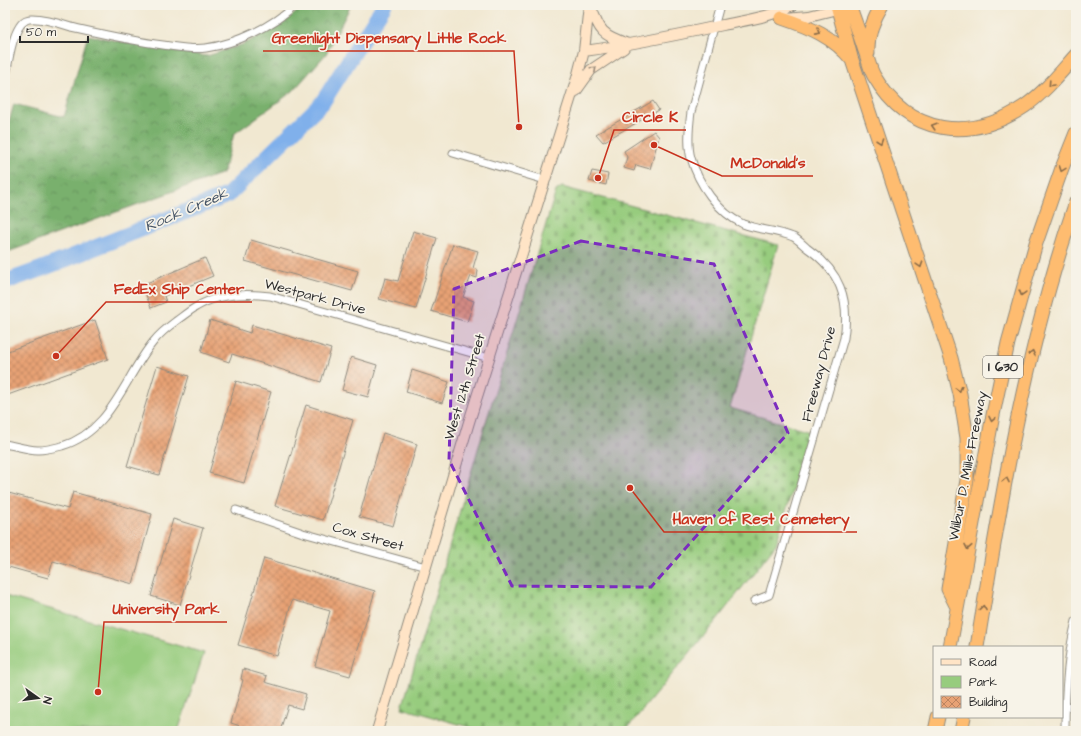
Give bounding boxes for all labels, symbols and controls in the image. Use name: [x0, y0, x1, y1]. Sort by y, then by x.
scale bar: [20, 18, 88, 44]
text: 50 m: [26, 24, 57, 41]
callout: Greenlight Dispensary Little Rock: [263, 24, 514, 51]
one-way arrow: [814, 27, 822, 35]
text: Greenlight Dispensary Little Rock: [272, 28, 507, 51]
one-way arrow: [589, 66, 596, 73]
one-way arrow: [1048, 79, 1055, 87]
callout: Circle K: [614, 103, 686, 130]
text: Circle K: [622, 107, 679, 128]
one-way arrow: [931, 122, 938, 131]
one-way arrow: [875, 138, 883, 145]
callout: McDonald's: [722, 149, 813, 176]
text: McDonald's: [730, 153, 806, 174]
one-way arrow: [1058, 166, 1066, 173]
water label: Rock Creek: [141, 183, 231, 237]
one-way arrow: [915, 261, 924, 268]
street label: Westpark Drive: [262, 274, 368, 320]
callout: FedEx Ship Center: [106, 275, 252, 302]
text: FedEx Ship Center: [114, 279, 245, 300]
one-way arrow: [1018, 289, 1027, 296]
street label: Freeway Drive: [797, 324, 841, 424]
street label: West 12th Street: [439, 331, 491, 443]
one-way arrow: [1027, 350, 1036, 357]
road number: I 630: [983, 356, 1023, 378]
one-way arrow: [954, 385, 963, 392]
street label: Wilbur D. Mills Freeway: [944, 389, 992, 542]
one-way arrow: [989, 416, 997, 423]
one-way arrow: [1001, 477, 1009, 484]
callout: Haven of Rest Cemetery: [664, 505, 857, 532]
text: Haven of Rest Cemetery: [672, 509, 850, 531]
street label: Cox Street: [330, 517, 406, 557]
one-way arrow: [965, 544, 973, 550]
callout: University Park: [104, 595, 227, 622]
text: University Park: [112, 599, 220, 621]
one-way arrow: [978, 605, 987, 612]
legend: [933, 646, 1063, 718]
text: Road: [969, 654, 997, 671]
text: Park: [969, 674, 997, 691]
north arrow: [18, 678, 58, 718]
text: Building: [969, 694, 1007, 712]
text: N: [39, 695, 55, 706]

